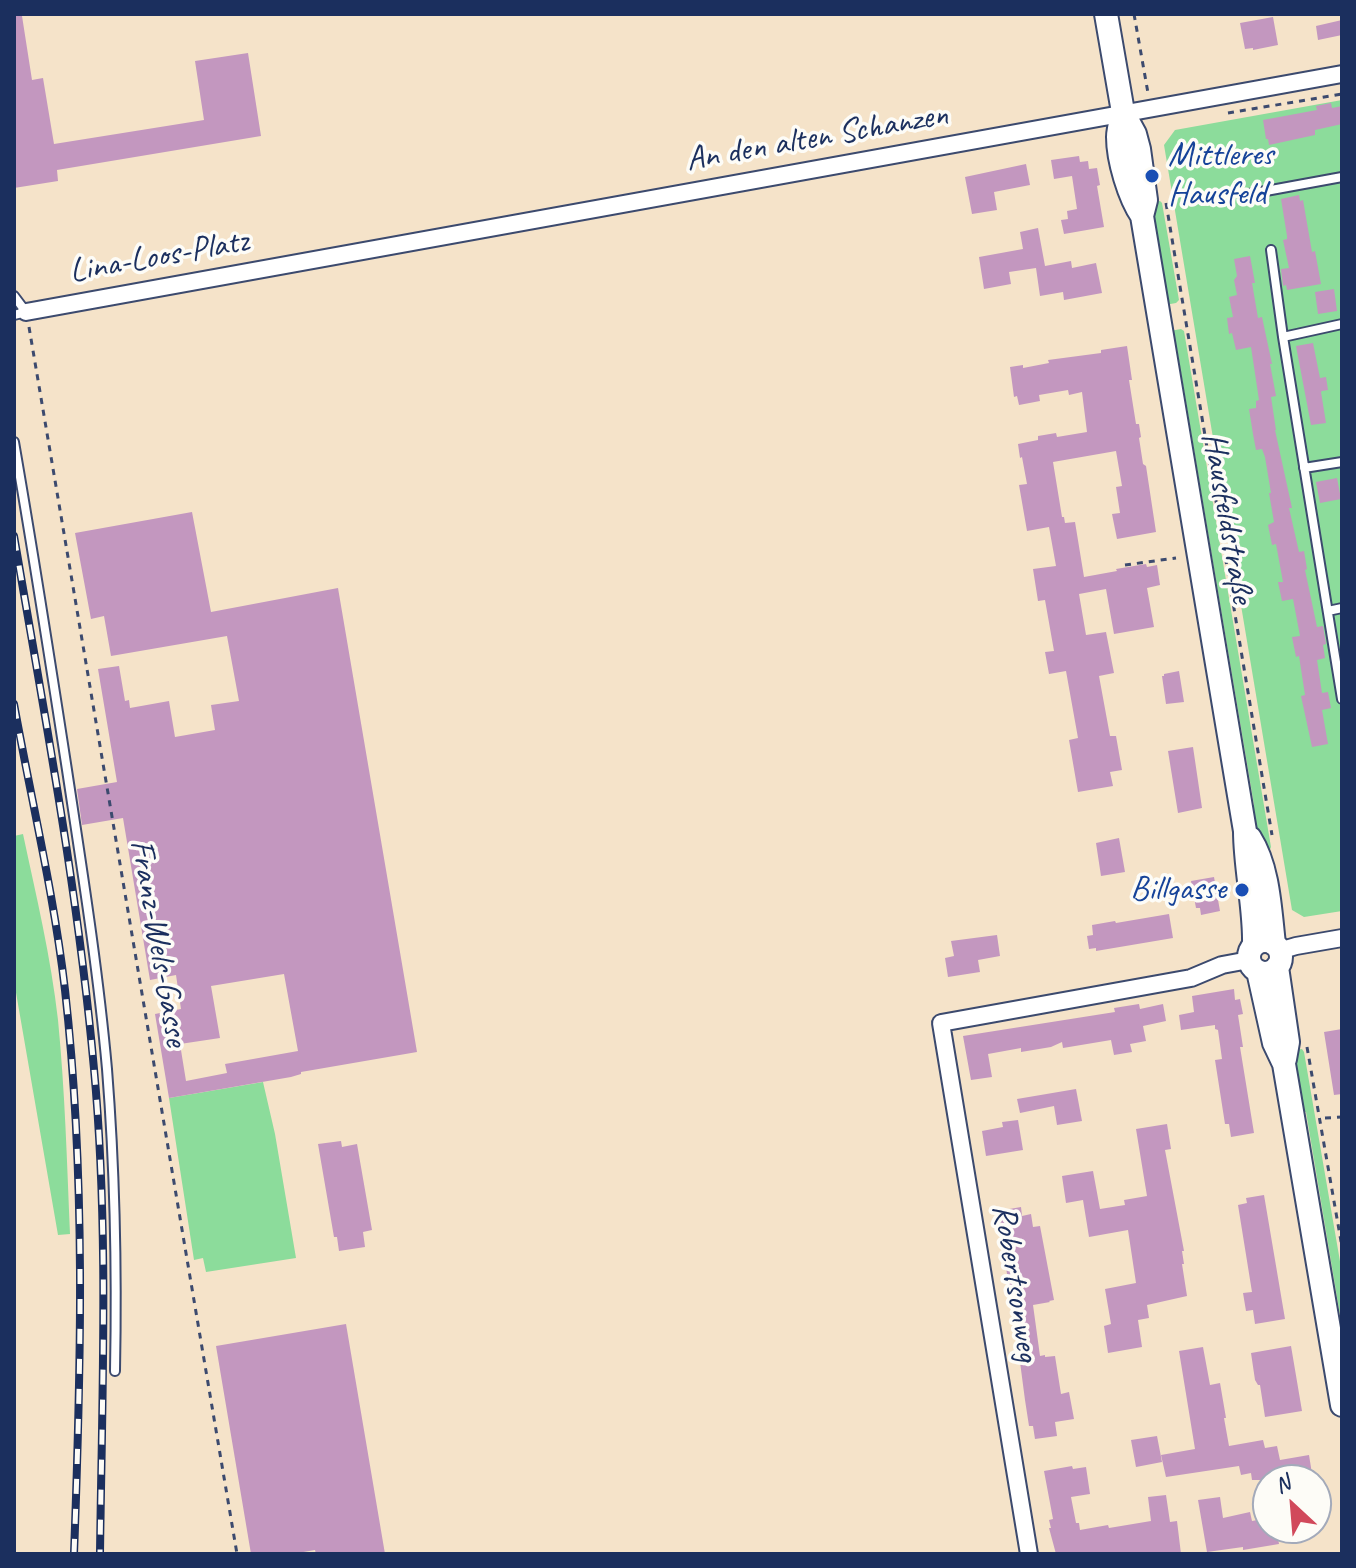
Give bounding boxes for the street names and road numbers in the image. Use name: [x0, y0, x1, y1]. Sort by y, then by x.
street label: An den alten Schanzen: [683, 95, 951, 181]
street label: Lina-Loos-Platz: [66, 221, 252, 293]
street label: Hausfeldstraße: [1192, 429, 1262, 607]
street label: Franz-Wels-Gasse: [120, 836, 196, 1050]
street label: Robertsonweg: [982, 1201, 1048, 1365]

